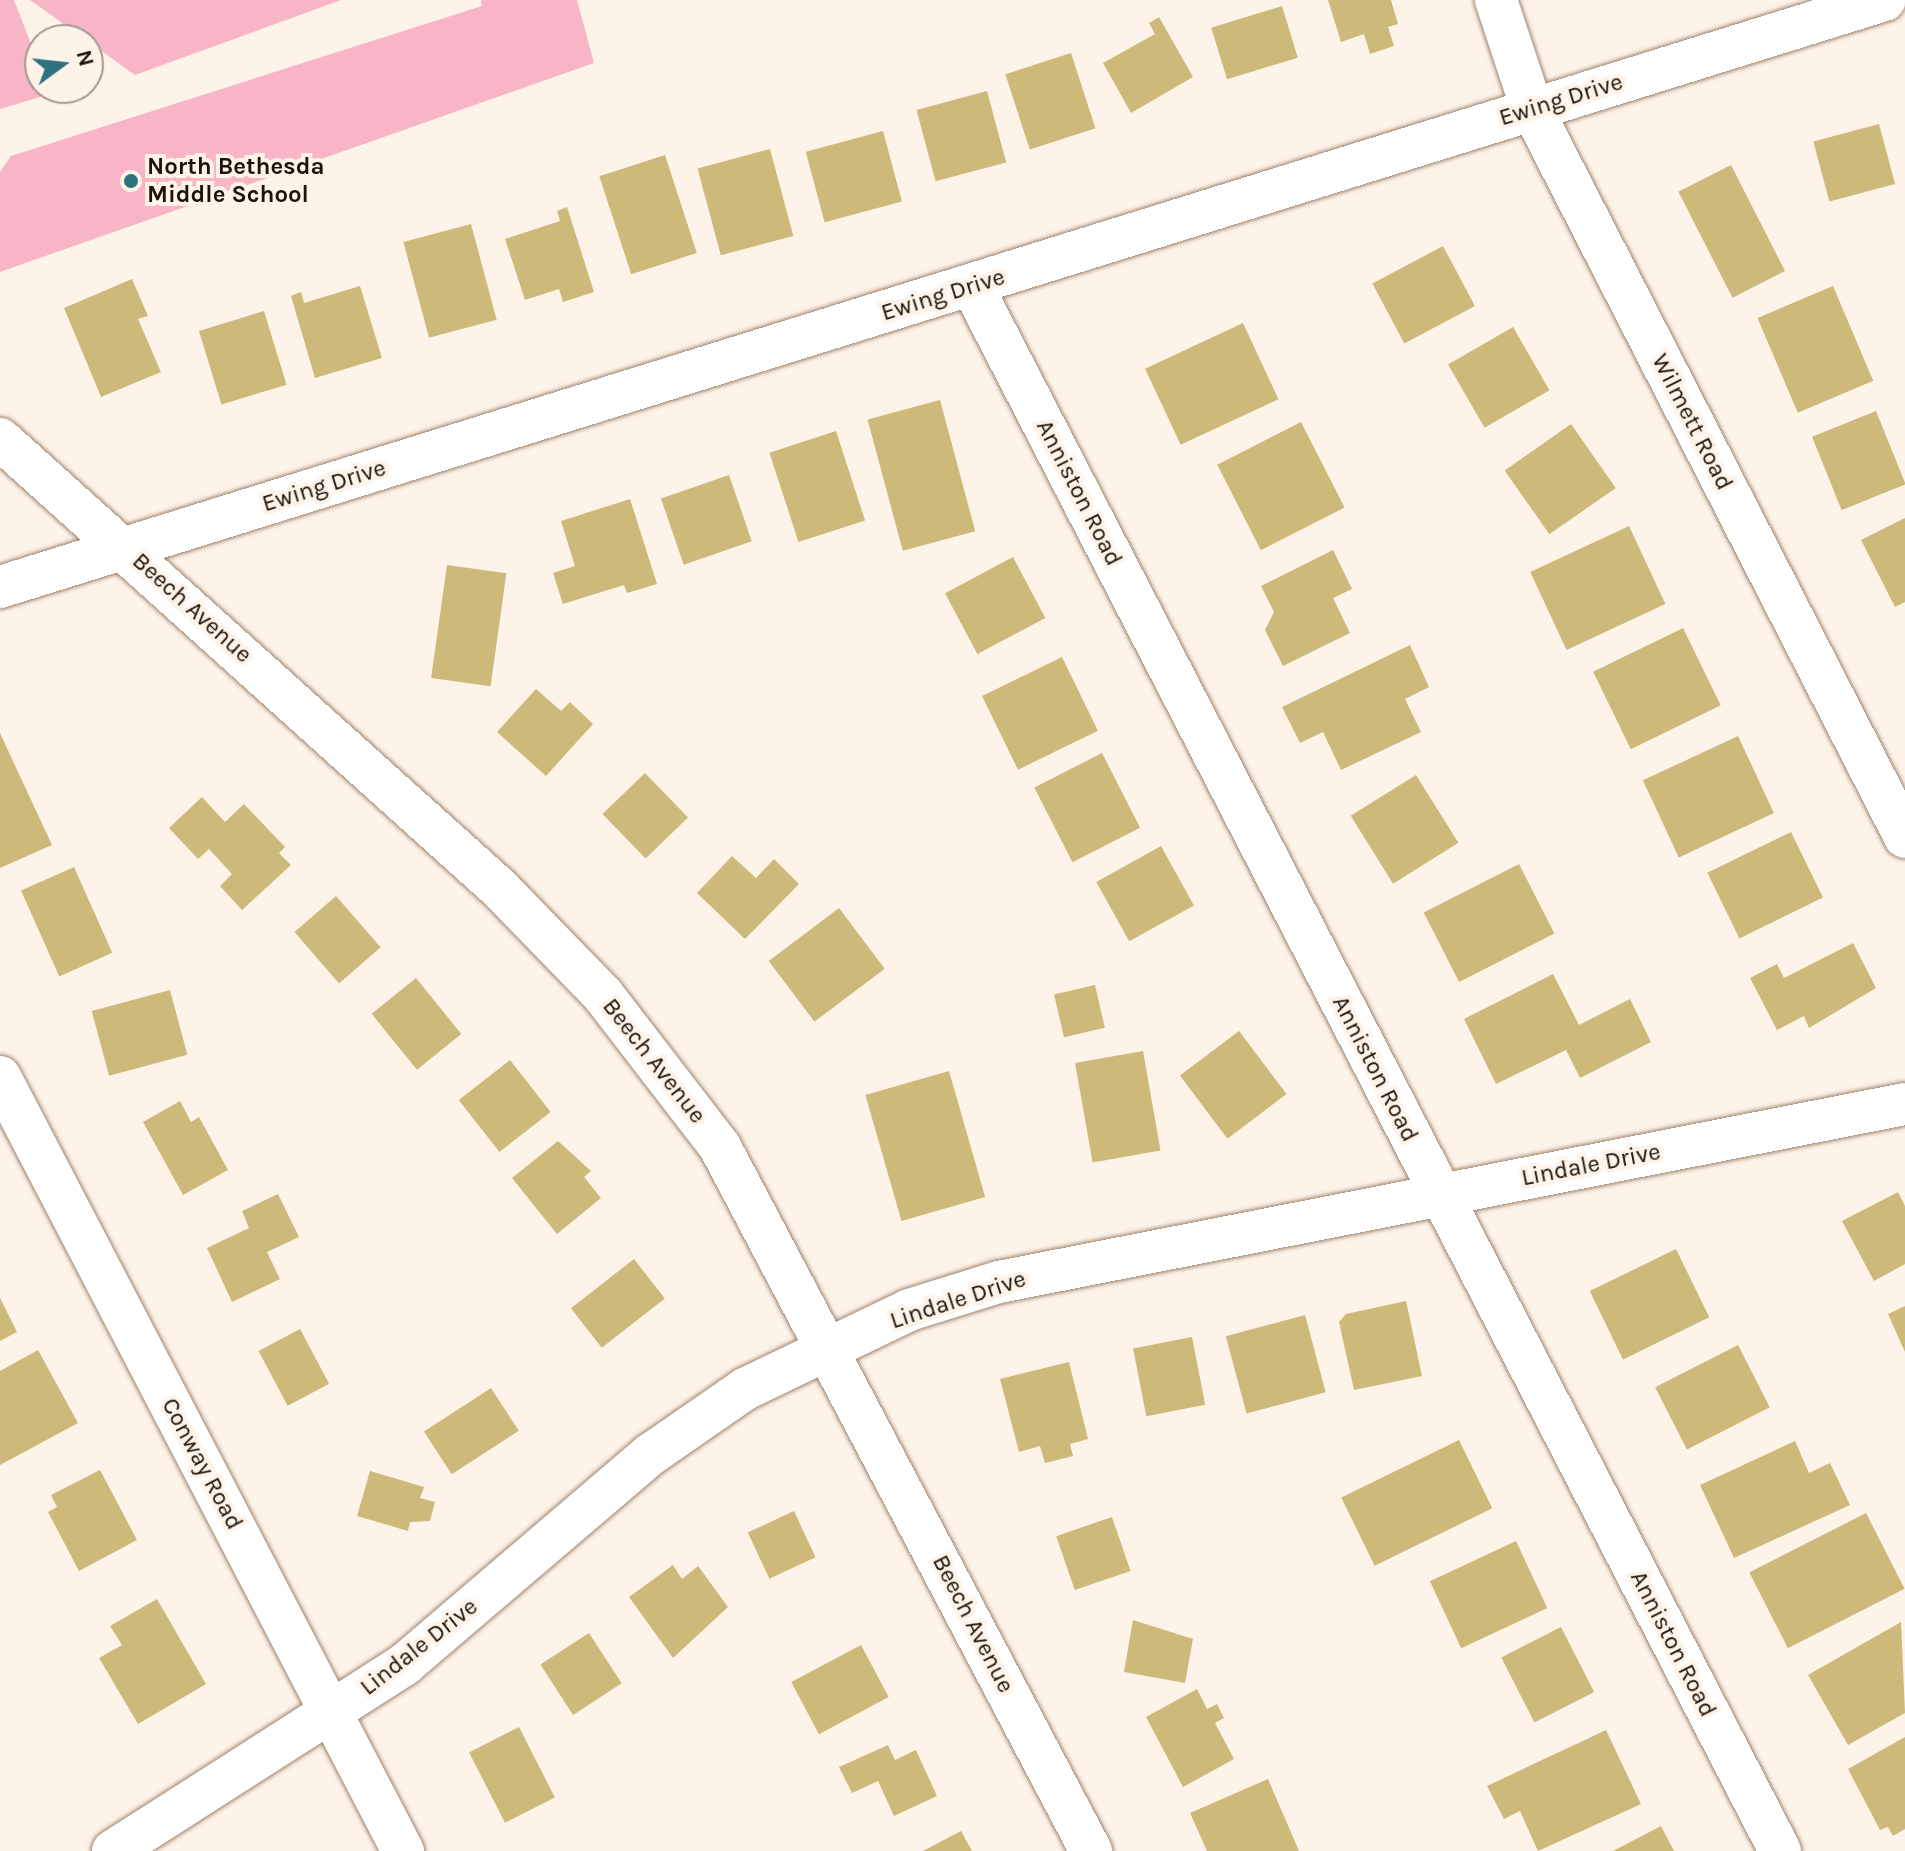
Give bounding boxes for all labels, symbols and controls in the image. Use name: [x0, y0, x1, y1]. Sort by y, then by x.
north arrow: [24, 24, 104, 104]
text: N: [71, 47, 100, 69]
street label: Ewing Drive: [1496, 68, 1626, 132]
place label: North Bethesda Middle School: [147, 153, 325, 209]
marker: North Bethesda Middle School: [122, 172, 140, 190]
street label: Ewing Drive: [878, 263, 1008, 327]
street label: Wilmett Road: [1645, 349, 1739, 495]
street label: Anniston Road: [1030, 415, 1128, 571]
street label: Ewing Drive: [259, 454, 389, 518]
street label: Beech Avenue: [126, 547, 258, 669]
street label: Anniston Road: [1326, 991, 1424, 1147]
street label: Beech Avenue: [596, 993, 712, 1129]
street label: Lindale Drive: [1519, 1137, 1663, 1193]
street label: Lindale Drive: [886, 1265, 1030, 1335]
street label: Conway Road: [155, 1393, 249, 1535]
street label: Beech Avenue: [926, 1550, 1020, 1698]
street label: Anniston Road: [1624, 1566, 1722, 1722]
street label: Lindale Drive: [355, 1592, 483, 1702]

